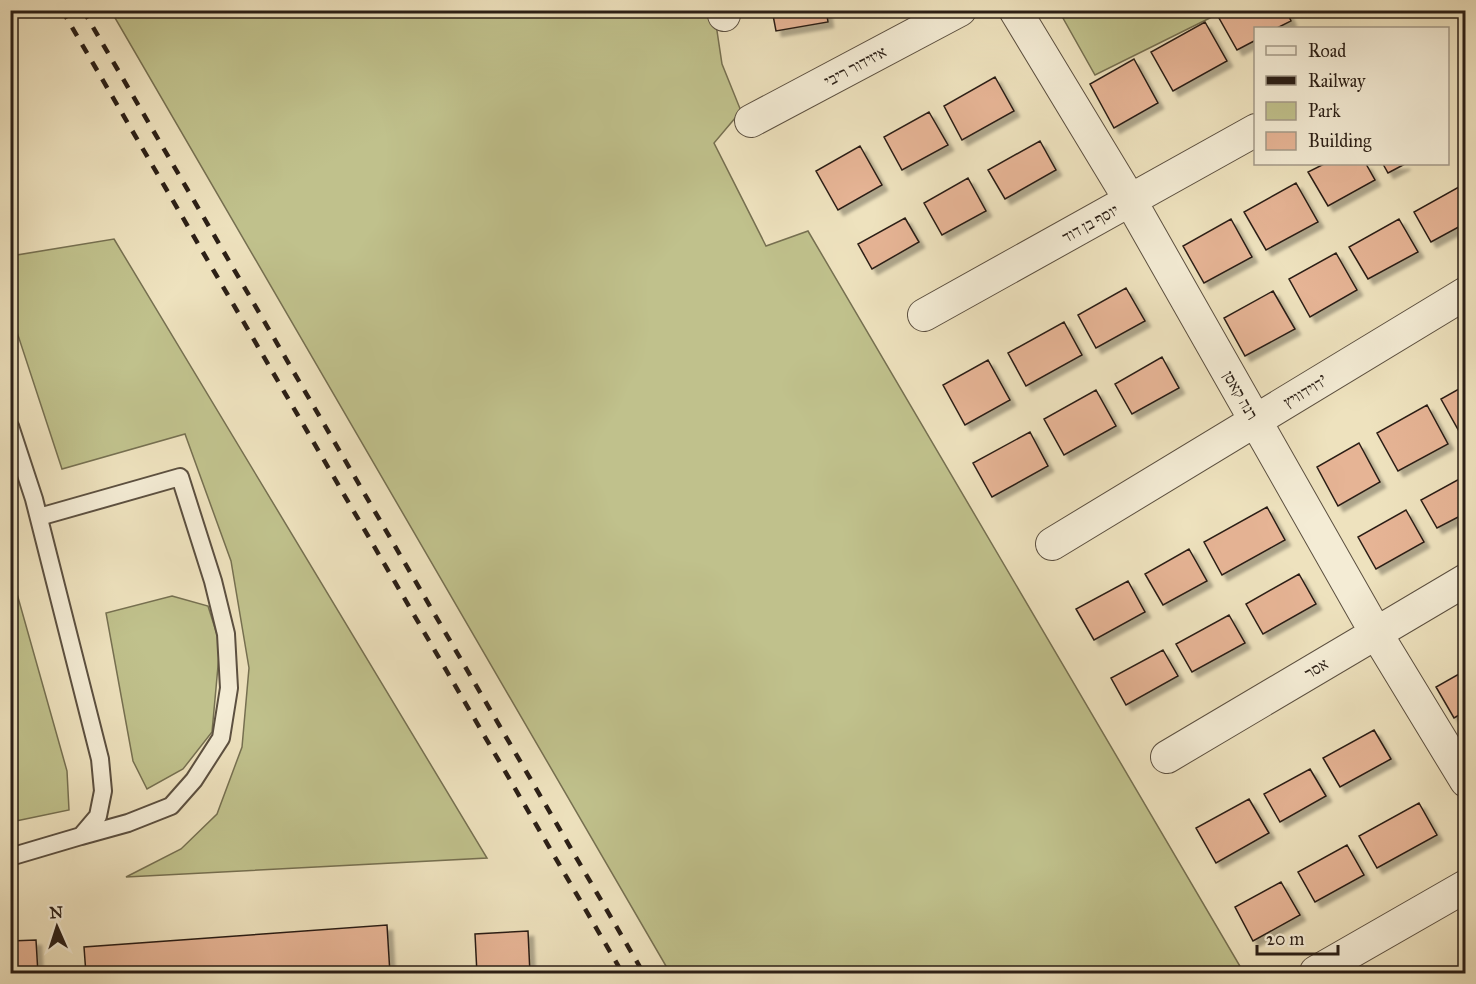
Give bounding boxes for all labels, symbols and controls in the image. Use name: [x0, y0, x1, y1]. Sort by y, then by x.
legend: [1254, 27, 1449, 165]
text: Road: [1308, 40, 1346, 62]
street label: איזידור ריבי: [821, 42, 890, 91]
text: Railway: [1308, 70, 1366, 92]
text: Park: [1308, 100, 1341, 122]
text: Building: [1308, 130, 1372, 153]
street label: יוסף בן דוד: [1059, 200, 1122, 247]
street label: רנה קאסן: [1219, 367, 1262, 423]
street label: דוידוויץ': [1280, 371, 1330, 412]
street label: אסר: [1301, 654, 1332, 683]
north arrow: [27, 897, 87, 957]
text: N: [49, 903, 64, 922]
scale bar: [1257, 918, 1338, 956]
text: 20 m: [1266, 928, 1304, 950]

